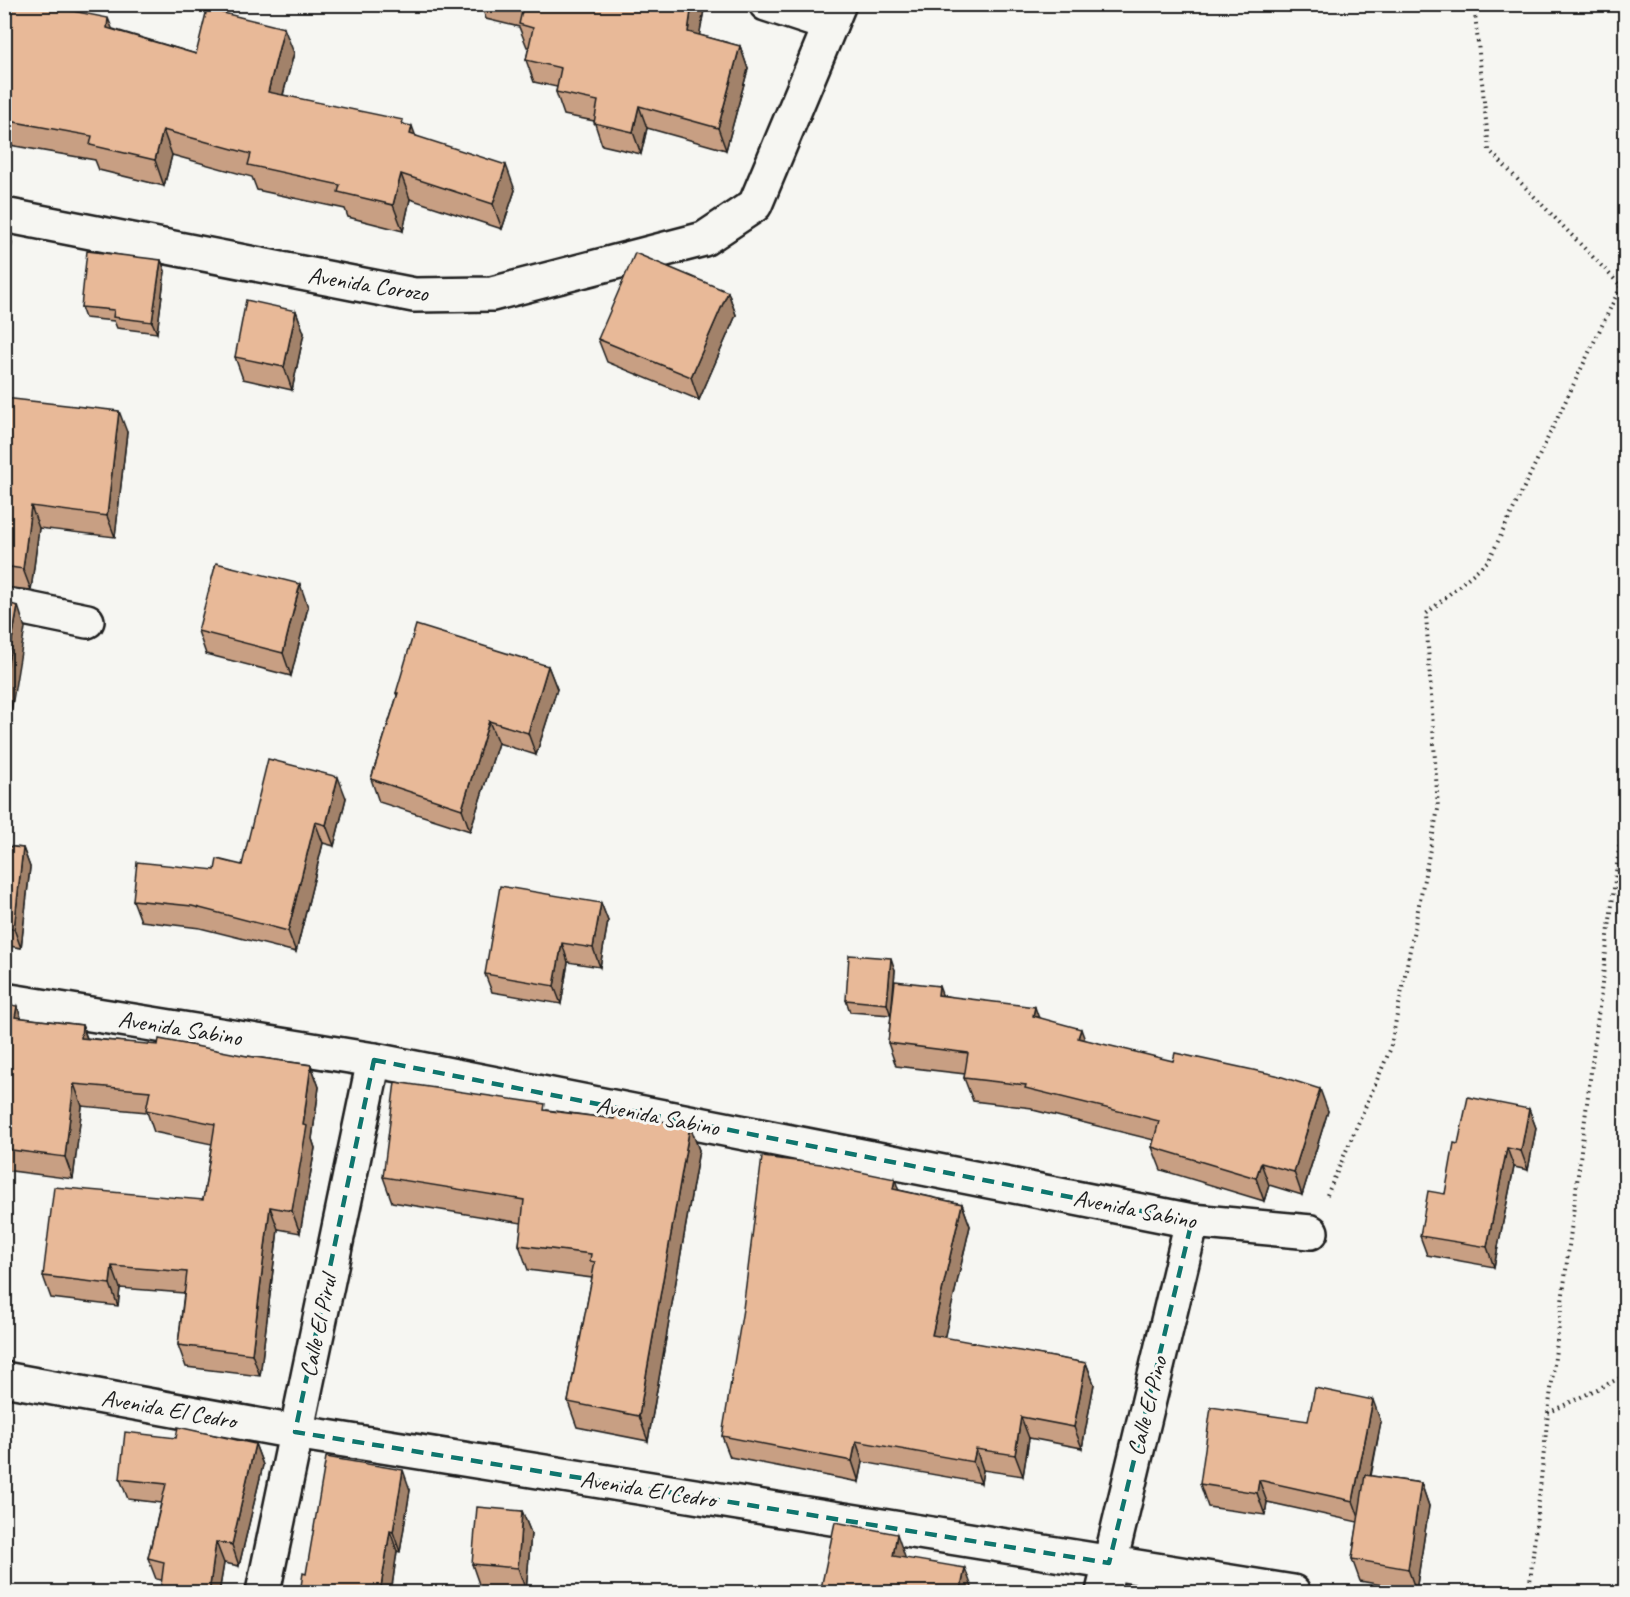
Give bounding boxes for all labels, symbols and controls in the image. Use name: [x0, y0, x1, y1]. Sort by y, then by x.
street label: Avenida Corozo: [306, 260, 432, 309]
street label: Avenida Sabino: [116, 1003, 245, 1053]
street label: Avenida Sabino: [594, 1089, 723, 1143]
street label: Avenida Sabino: [1071, 1182, 1200, 1236]
street label: Calle El Pirul: [293, 1269, 344, 1380]
street label: Calle El Pino: [1120, 1352, 1174, 1459]
street label: Avenida El Cedro: [99, 1382, 241, 1436]
street label: Avenida El Cedro: [578, 1464, 720, 1515]

